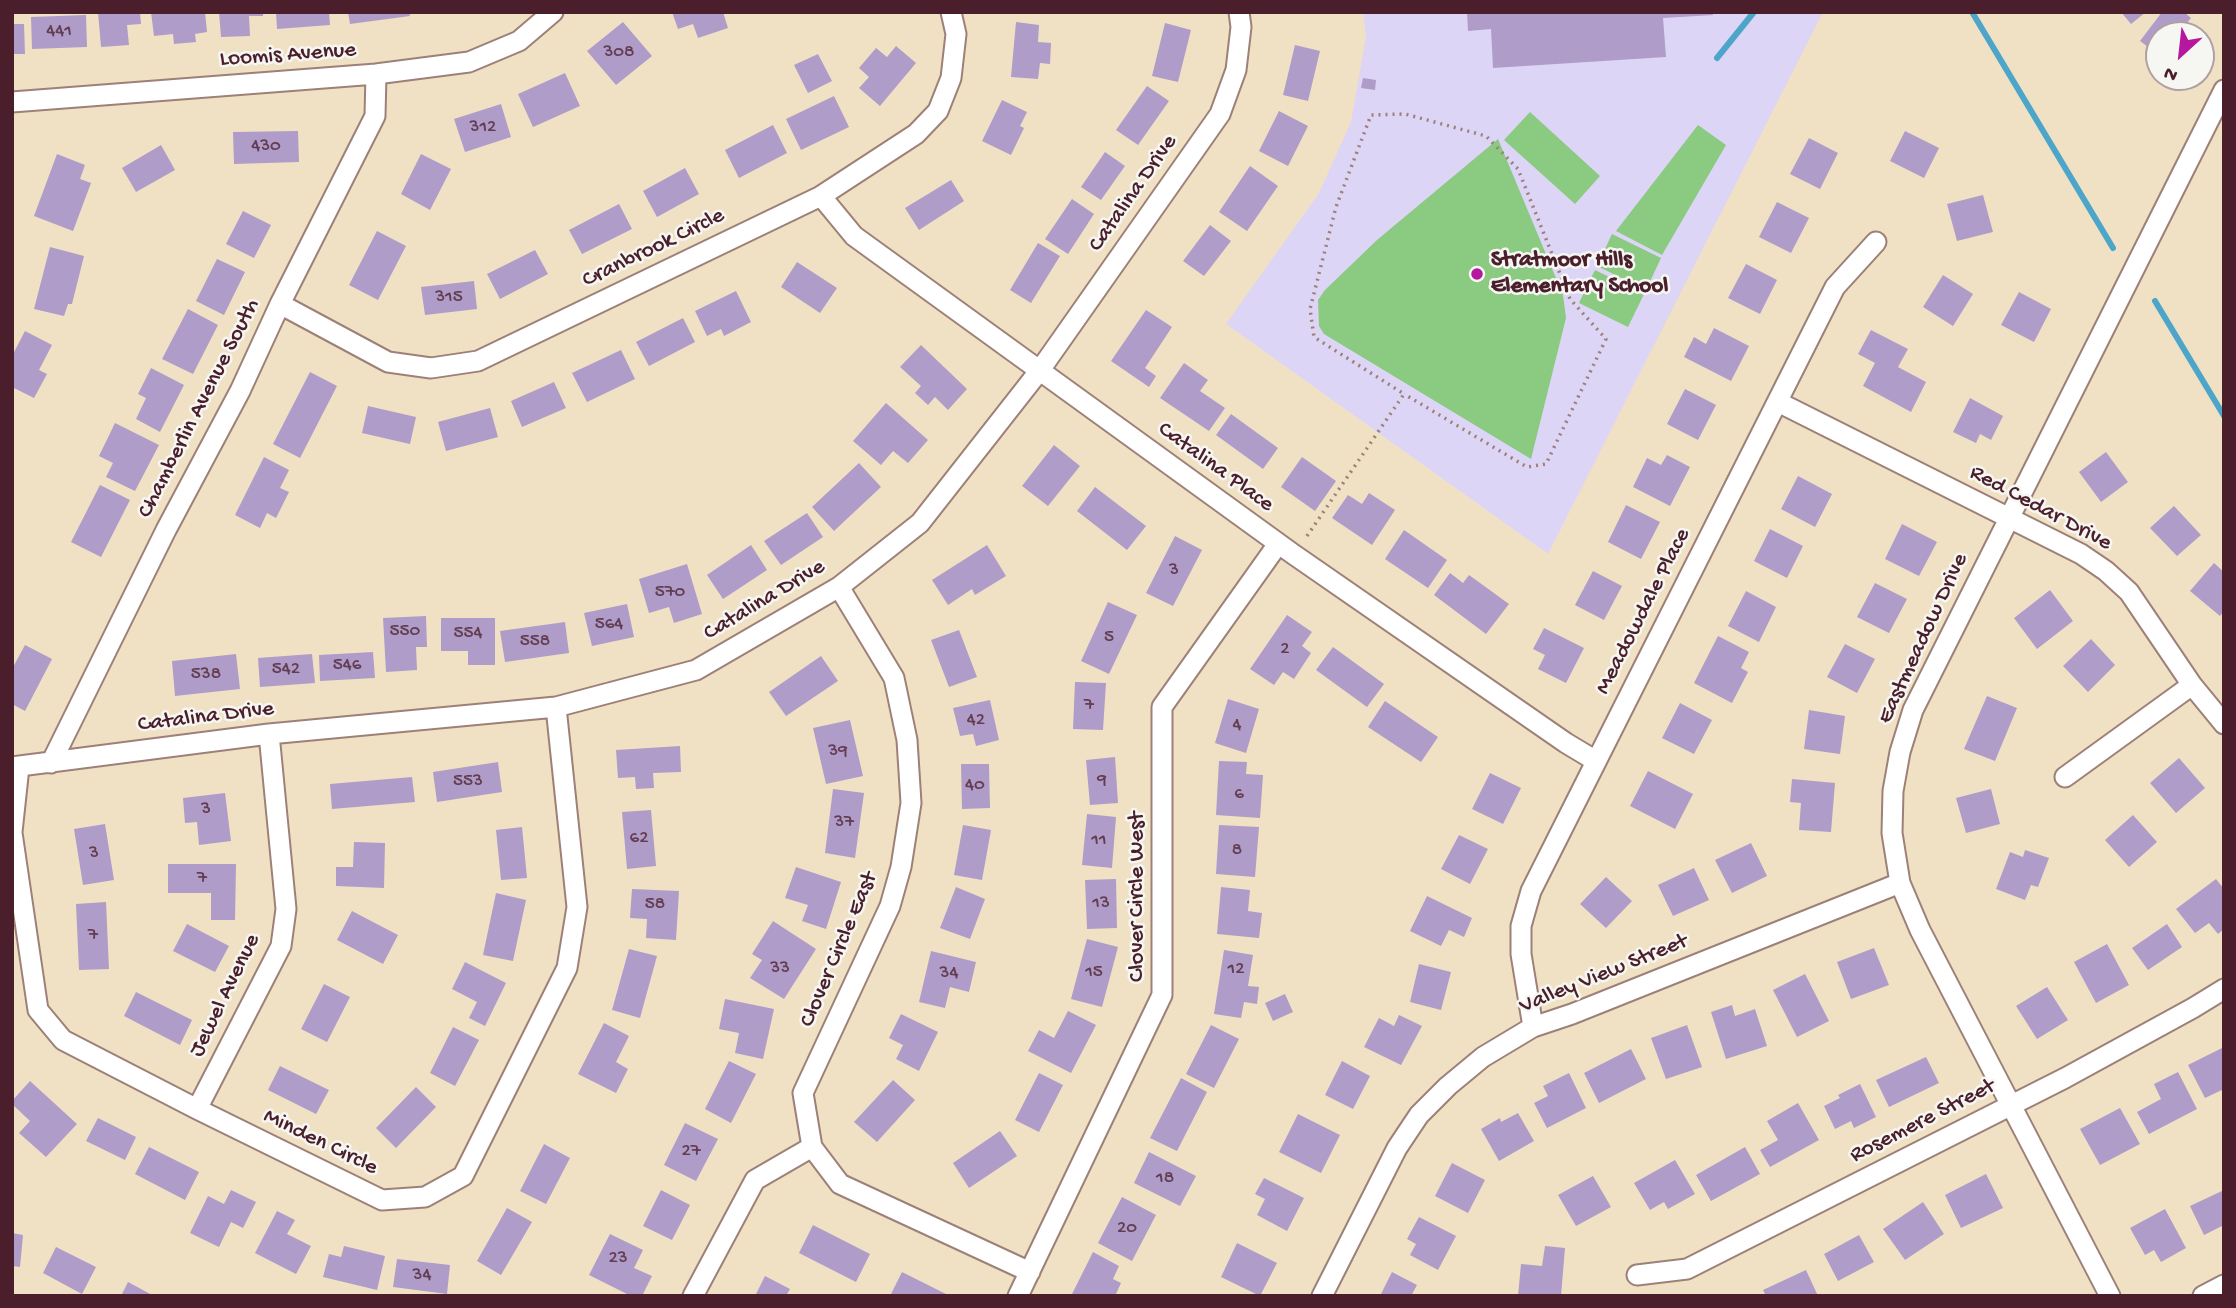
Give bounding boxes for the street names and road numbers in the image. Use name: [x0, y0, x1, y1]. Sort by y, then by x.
street label: Loomis Avenue: [219, 37, 357, 75]
street label: Catalina Drive: [1083, 130, 1185, 258]
street label: Cranbrook Circle: [579, 203, 729, 295]
street label: Chamberlin Avenue South: [133, 295, 267, 523]
street label: Catalina Place: [1152, 417, 1278, 519]
street label: Red Cedar Drive: [1964, 460, 2116, 558]
street label: Meadowdale Place: [1590, 524, 1698, 700]
street label: Eastmeadow Drive: [1872, 549, 1976, 729]
street label: Catalina Drive: [699, 554, 831, 648]
street label: Catalina Drive: [136, 696, 276, 740]
street label: Clover Circle West: [1124, 812, 1152, 982]
street label: Clover Circle East: [795, 868, 885, 1032]
street label: Valley View Street: [1516, 929, 1692, 1021]
street label: Jewel Avenue: [184, 930, 268, 1062]
street label: Rosemere Street: [1846, 1074, 2000, 1170]
street label: Minden Circle: [258, 1103, 382, 1183]

